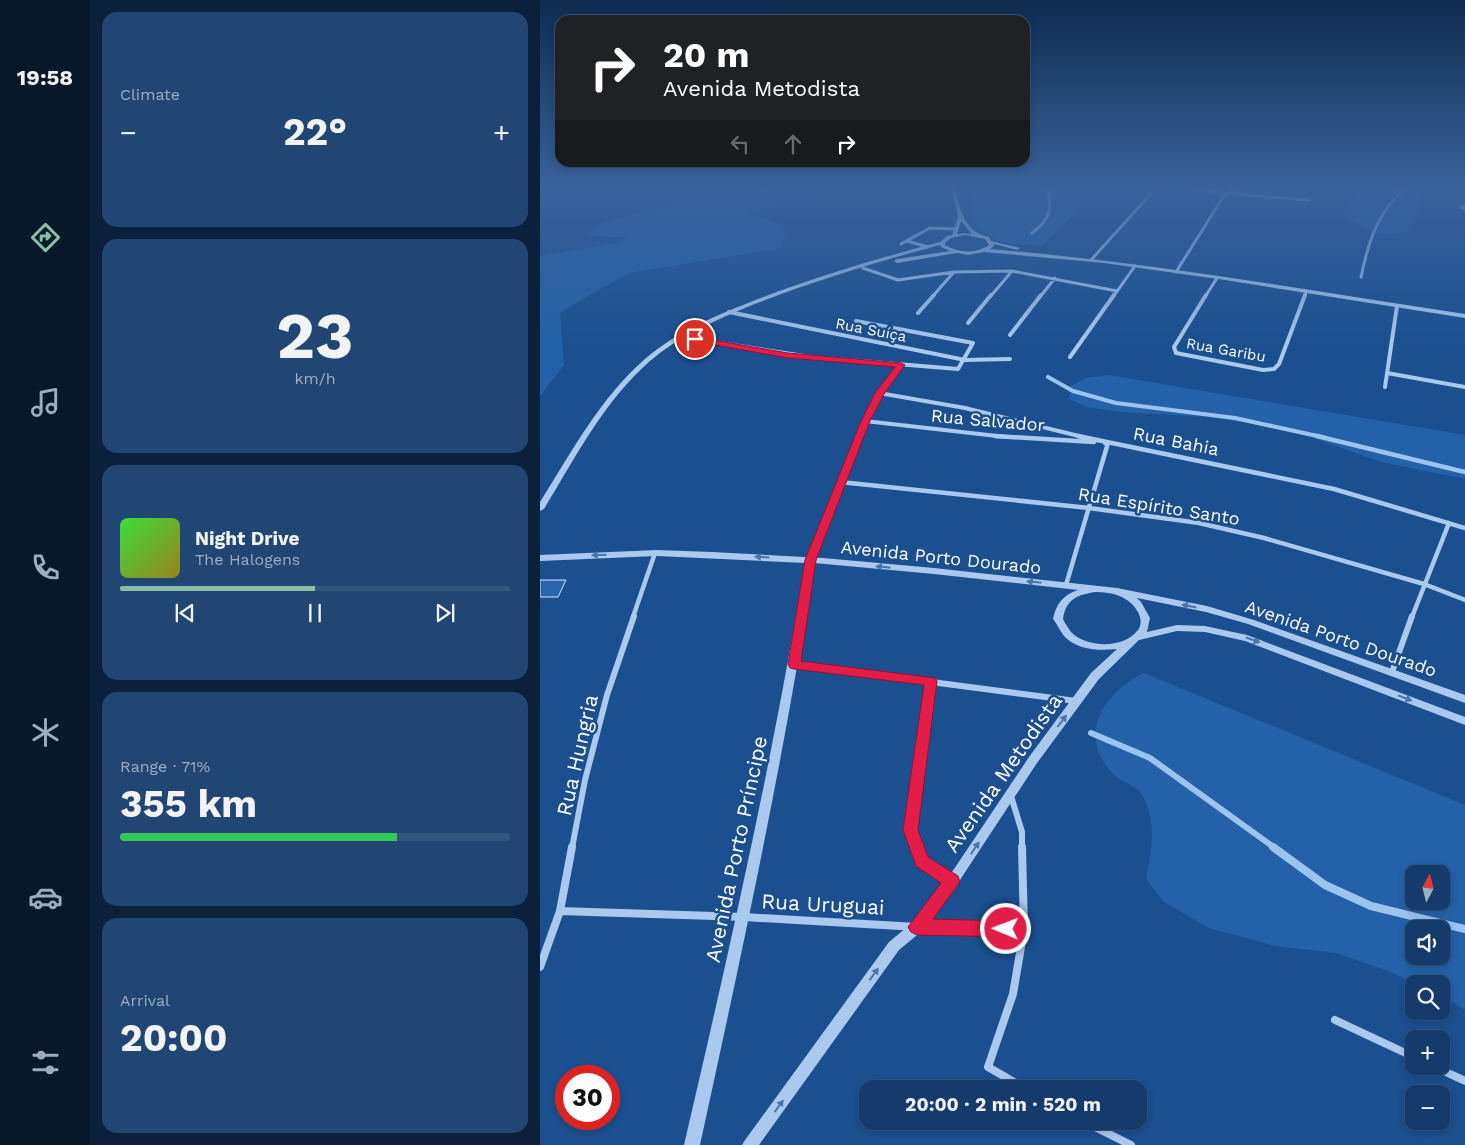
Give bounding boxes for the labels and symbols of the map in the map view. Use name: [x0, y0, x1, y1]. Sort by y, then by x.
street label: Rua Suíça: [834, 314, 909, 346]
pin: [674, 318, 716, 360]
street label: Rua Garibu: [1185, 334, 1267, 366]
street label: Rua Salvador: [930, 405, 1046, 435]
street label: Rua Bahia: [1131, 422, 1221, 460]
street label: Rua Espírito Santo: [1077, 483, 1241, 529]
street label: Avenida Porto Dourado: [840, 536, 1042, 578]
one-way arrow: [591, 552, 607, 560]
one-way arrow: [753, 553, 769, 561]
one-way arrow: [875, 563, 891, 571]
one-way arrow: [1025, 578, 1041, 586]
street label: Avenida Porto Dourado: [1242, 595, 1440, 681]
one-way arrow: [1181, 601, 1197, 609]
one-way arrow: [1245, 637, 1260, 645]
street label: Avenida Metodista: [939, 689, 1067, 857]
street label: Rua Hungria: [551, 692, 603, 818]
one-way arrow: [1397, 695, 1412, 702]
one-way arrow: [1056, 715, 1067, 728]
street label: Avenida Porto Príncipe: [700, 734, 772, 964]
one-way arrow: [970, 841, 980, 854]
north arrow: [1405, 865, 1450, 910]
street label: Rua Uruguai: [761, 888, 885, 920]
position arrow: [979, 902, 1031, 954]
one-way arrow: [869, 967, 879, 981]
speed limit sign: 30: [555, 1065, 620, 1130]
one-way arrow: [773, 1099, 783, 1112]

